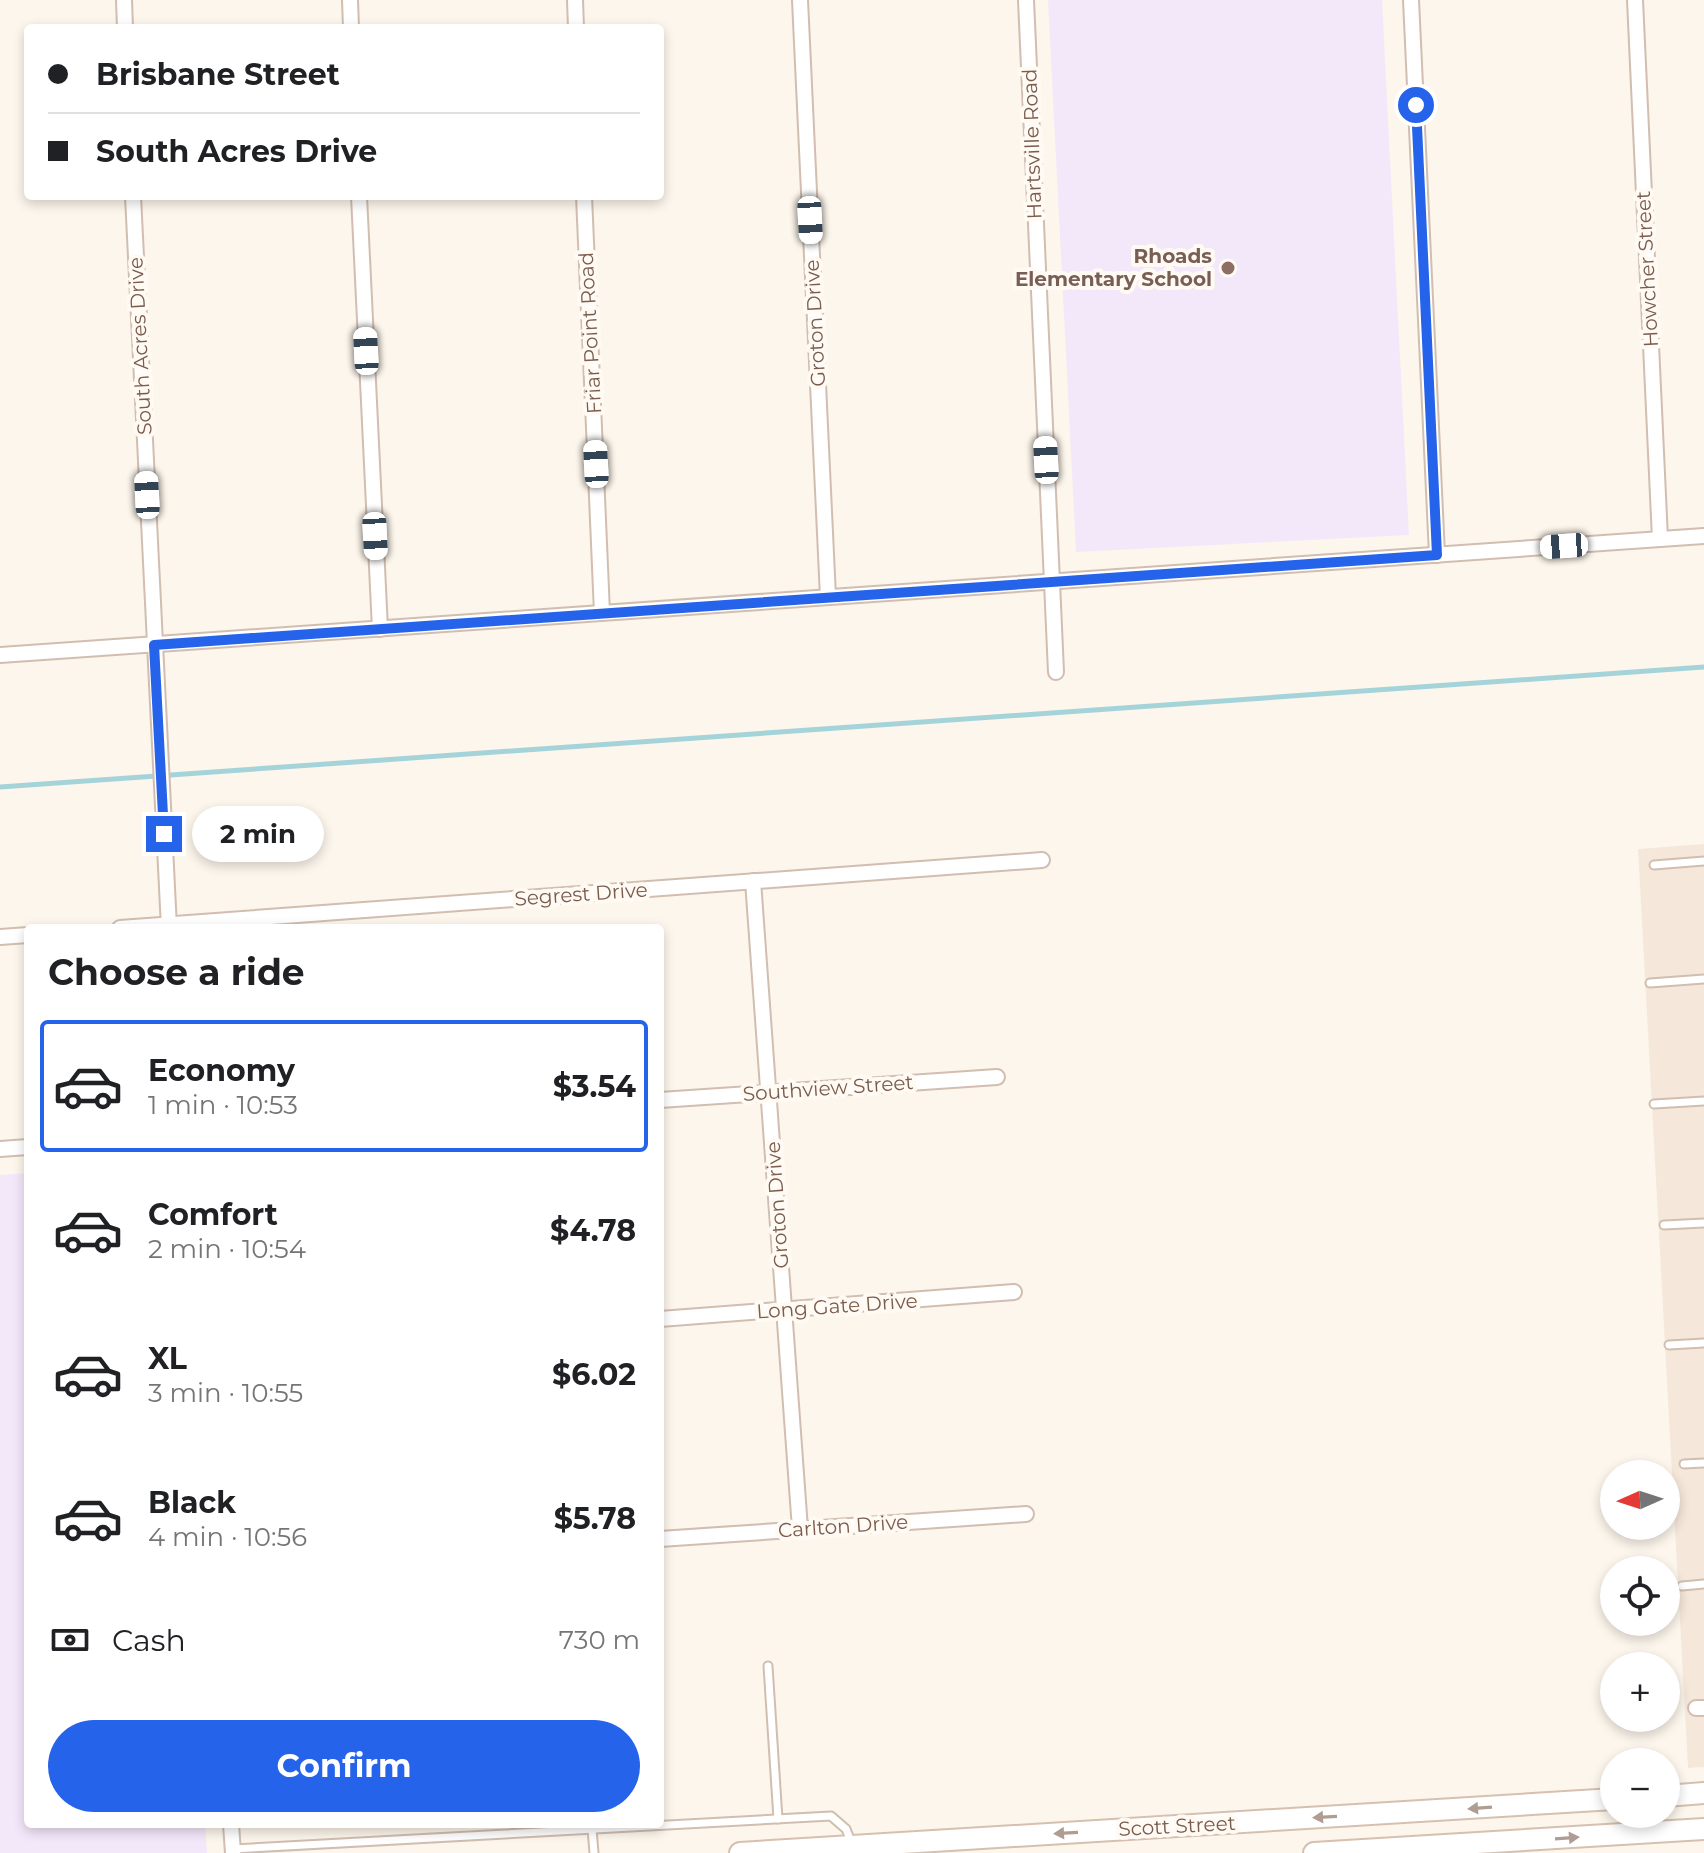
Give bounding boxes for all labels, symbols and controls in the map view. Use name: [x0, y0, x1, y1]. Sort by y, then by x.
text: Brisbane Street: [96, 56, 340, 93]
street label: Hartsville Road: [1017, 68, 1047, 220]
route start: [1398, 87, 1434, 123]
text: South Acres Drive: [96, 133, 377, 170]
street label: Howcher Street: [1631, 190, 1663, 348]
car: [797, 195, 823, 245]
place label: Rhoads Elementary School: [1015, 244, 1212, 291]
street label: Friar Point Road: [574, 251, 606, 415]
street label: South Acres Drive: [123, 257, 157, 435]
street label: Groton Drive: [800, 259, 830, 387]
marker: Rhoads Elementary School: [1219, 259, 1237, 277]
car: [353, 326, 379, 376]
car: [1033, 435, 1059, 485]
car: [583, 439, 609, 489]
car: [134, 470, 160, 520]
car: [362, 511, 388, 561]
car: [1539, 532, 1589, 560]
callout: 2 min: [192, 806, 324, 862]
route end: [146, 816, 182, 852]
text: 2 min: [220, 818, 296, 850]
street label: Segrest Drive: [514, 877, 648, 911]
text: Choose a ride: [48, 950, 305, 994]
icon: car: [52, 1050, 124, 1122]
text: Economy: [148, 1052, 295, 1089]
text: $3.54: [553, 1068, 636, 1105]
street label: Southview Street: [742, 1070, 914, 1106]
text: 1 min · 10:53: [148, 1089, 298, 1121]
street label: Groton Drive: [761, 1141, 793, 1269]
icon: car: [52, 1194, 124, 1266]
text: Comfort: [148, 1196, 278, 1233]
text: $4.78: [550, 1212, 636, 1249]
text: 2 min · 10:54: [148, 1233, 306, 1265]
street label: Long Gate Drive: [756, 1288, 918, 1324]
icon: car: [52, 1338, 124, 1410]
text: XL: [148, 1340, 187, 1377]
text: $6.02: [552, 1356, 636, 1393]
text: 3 min · 10:55: [148, 1377, 303, 1409]
north arrow: [1600, 1460, 1680, 1540]
map controls: [1600, 1460, 1680, 1828]
icon: car: [52, 1482, 124, 1554]
text: Black: [148, 1484, 236, 1521]
text: $5.78: [554, 1500, 636, 1537]
street label: Carlton Drive: [777, 1509, 909, 1543]
text: 4 min · 10:56: [148, 1521, 307, 1553]
button: locate: [1600, 1556, 1680, 1636]
icon: cash: [48, 1618, 92, 1662]
text: Cash: [112, 1622, 186, 1659]
text: 730 m: [559, 1624, 640, 1656]
button: +: [1600, 1652, 1680, 1732]
button: Confirm: [48, 1720, 640, 1812]
button: −: [1600, 1748, 1680, 1828]
one-way arrow: [1467, 1801, 1492, 1814]
street label: Scott Street: [1118, 1811, 1236, 1841]
one-way arrow: [1312, 1811, 1337, 1824]
one-way arrow: [1053, 1827, 1078, 1840]
one-way arrow: [1555, 1831, 1580, 1844]

